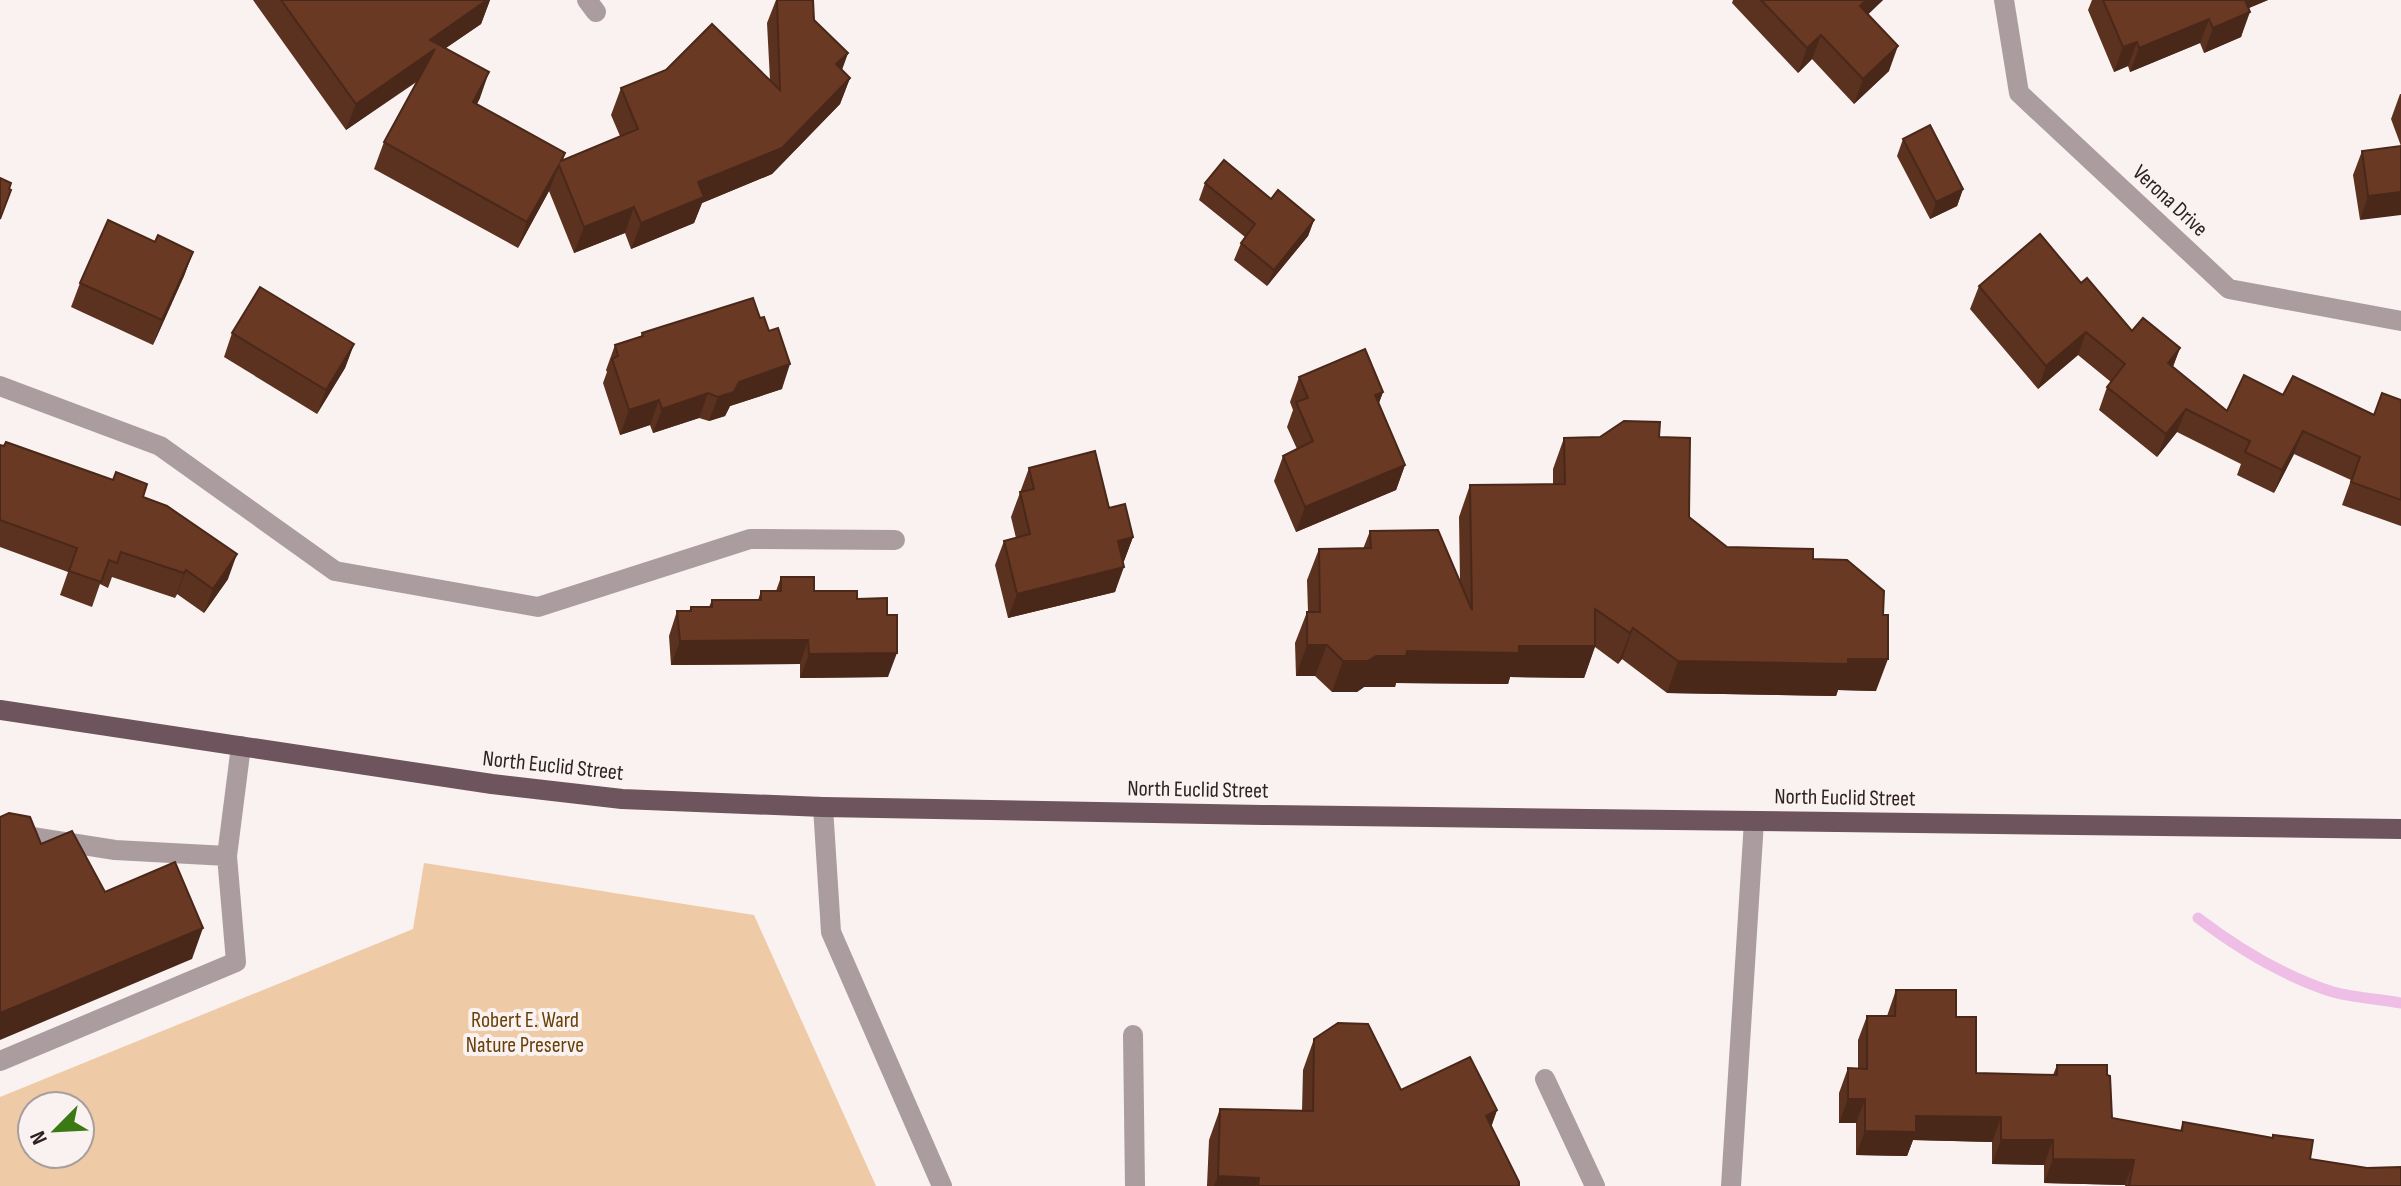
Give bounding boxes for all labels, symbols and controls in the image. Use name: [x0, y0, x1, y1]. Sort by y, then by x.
street label: Verona Drive: [2127, 159, 2213, 243]
street label: North Euclid Street: [481, 745, 625, 787]
street label: North Euclid Street: [1127, 775, 1269, 805]
street label: North Euclid Street: [1774, 783, 1916, 813]
park label: Robert E. Ward Nature Preserve: [466, 1007, 584, 1059]
north arrow: [16, 1090, 96, 1170]
text: N: [24, 1127, 54, 1148]

